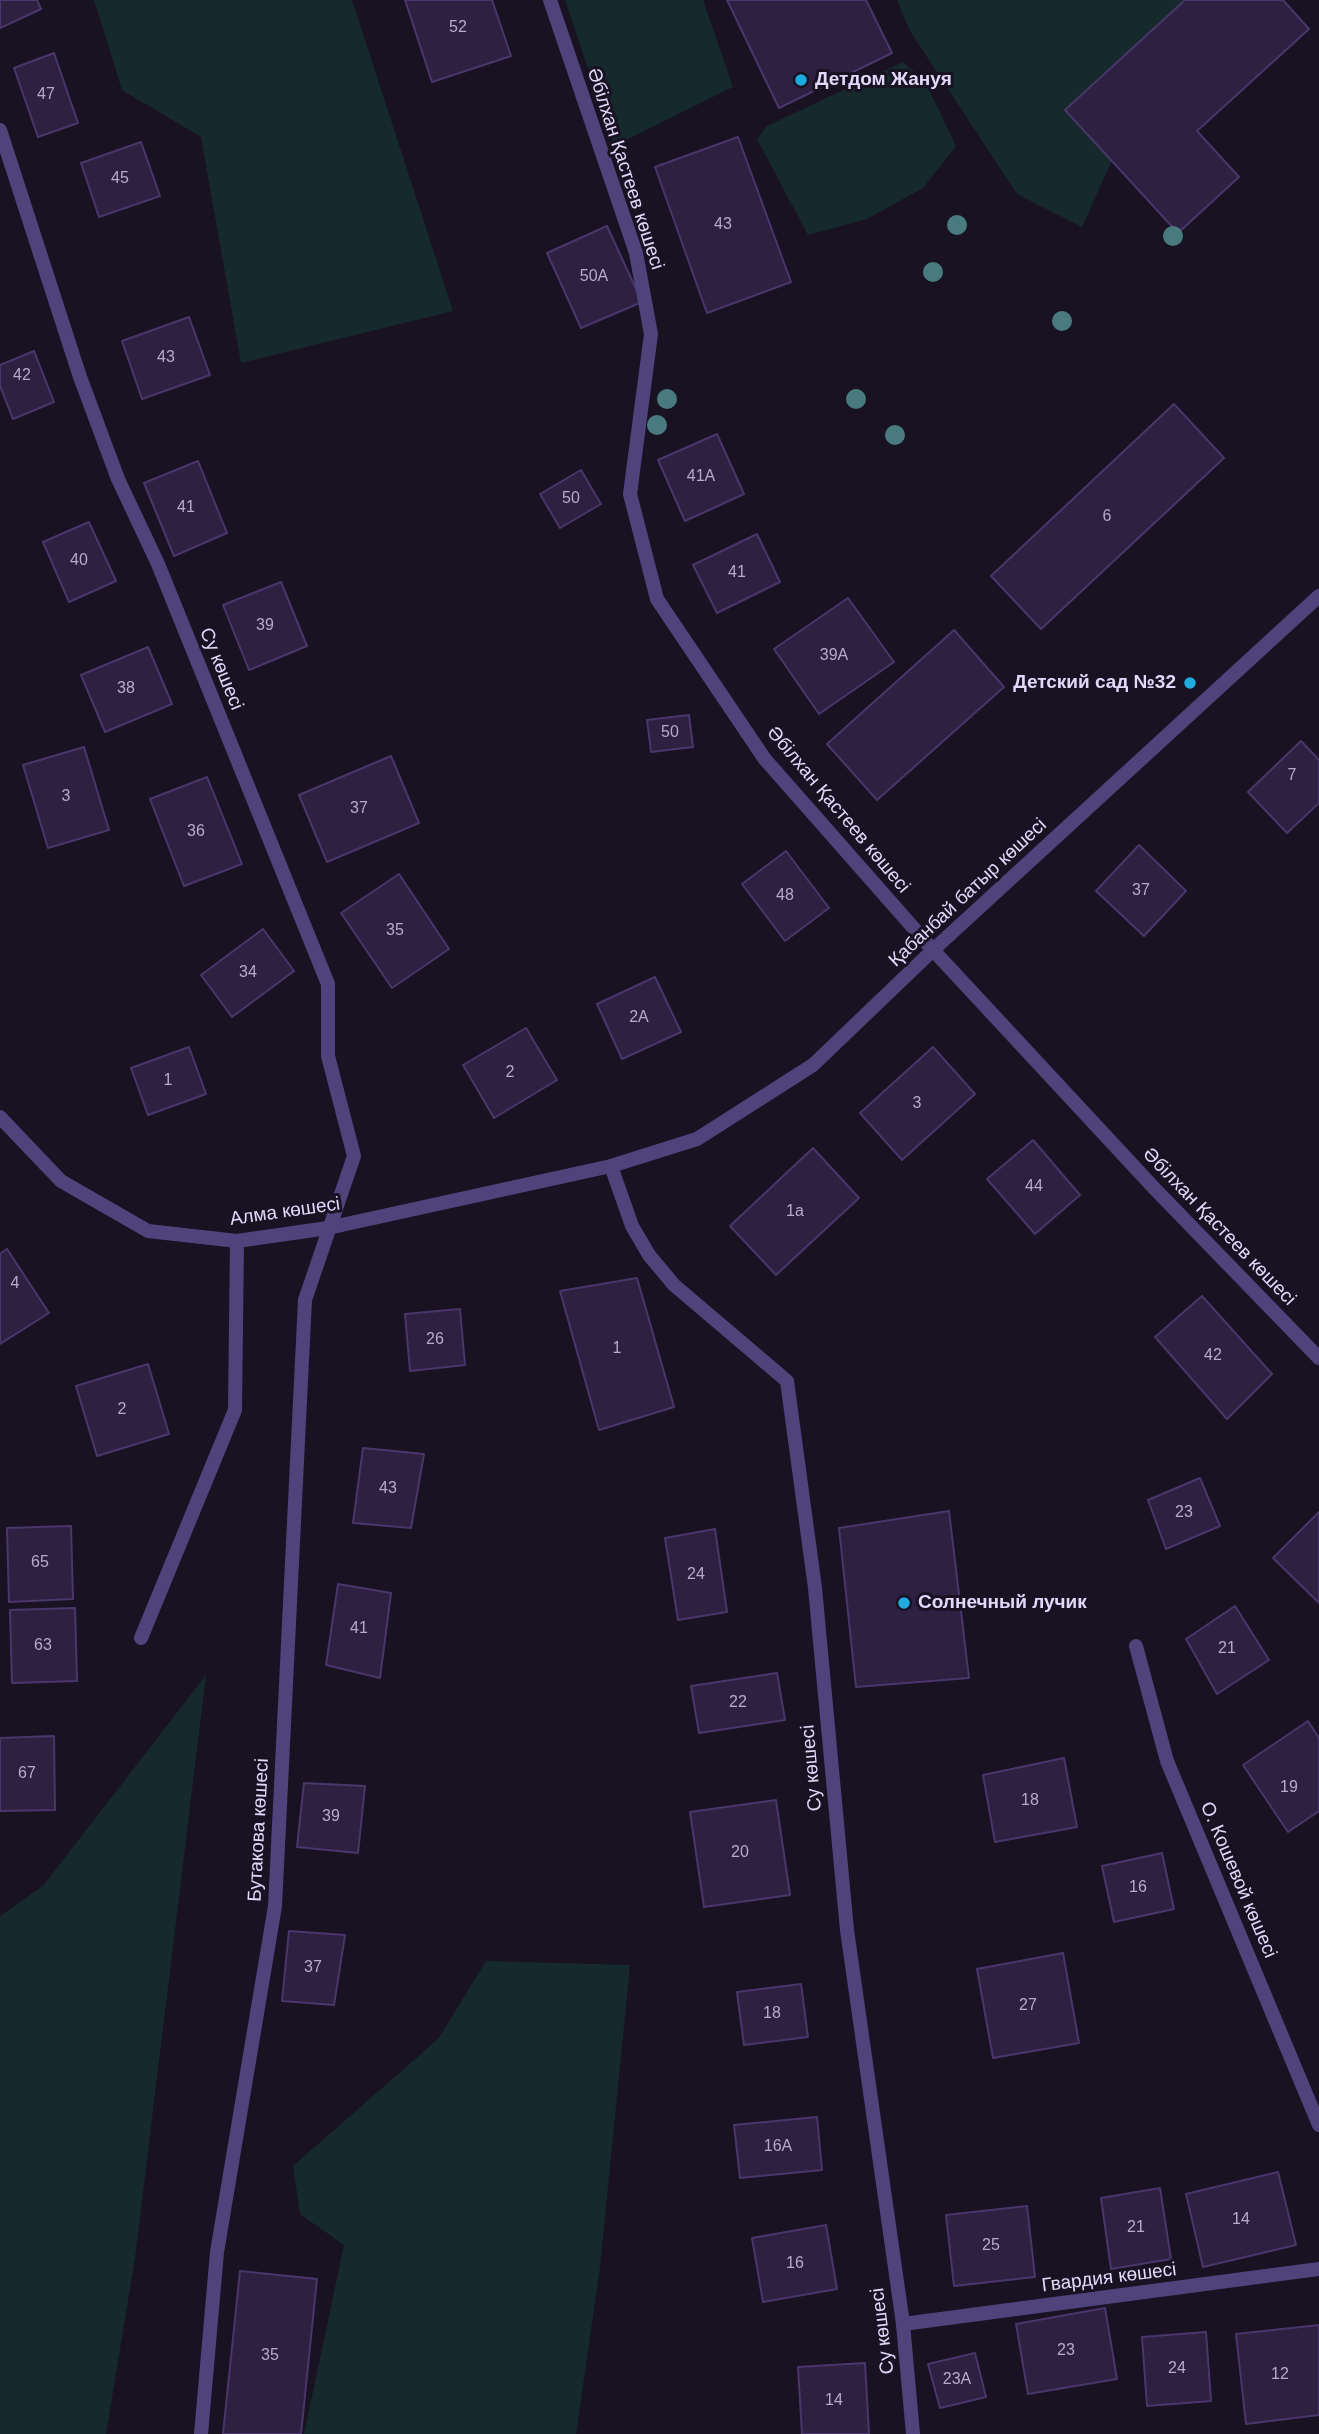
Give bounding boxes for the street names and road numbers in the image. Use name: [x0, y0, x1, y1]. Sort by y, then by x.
street label: Әбілхан Қастеев көшесі: [582, 65, 668, 273]
street label: Су көшесі: [194, 624, 248, 714]
street label: Әбілхан Қастеев көшесі: [762, 722, 914, 898]
street label: Қабанбай батыр көшесі: [884, 814, 1052, 972]
street label: Әбілхан Қастеев көшесі: [1138, 1143, 1300, 1311]
street label: Алма көшесі: [228, 1193, 342, 1231]
street label: Су көшесі: [797, 1724, 827, 1812]
street label: Бутакова көшесі: [244, 1758, 274, 1902]
street label: О. Кошевой көшесі: [1195, 1798, 1281, 1962]
street label: Гвардия көшесі: [1040, 2258, 1178, 2298]
street label: Су көшесі: [866, 2286, 900, 2376]

